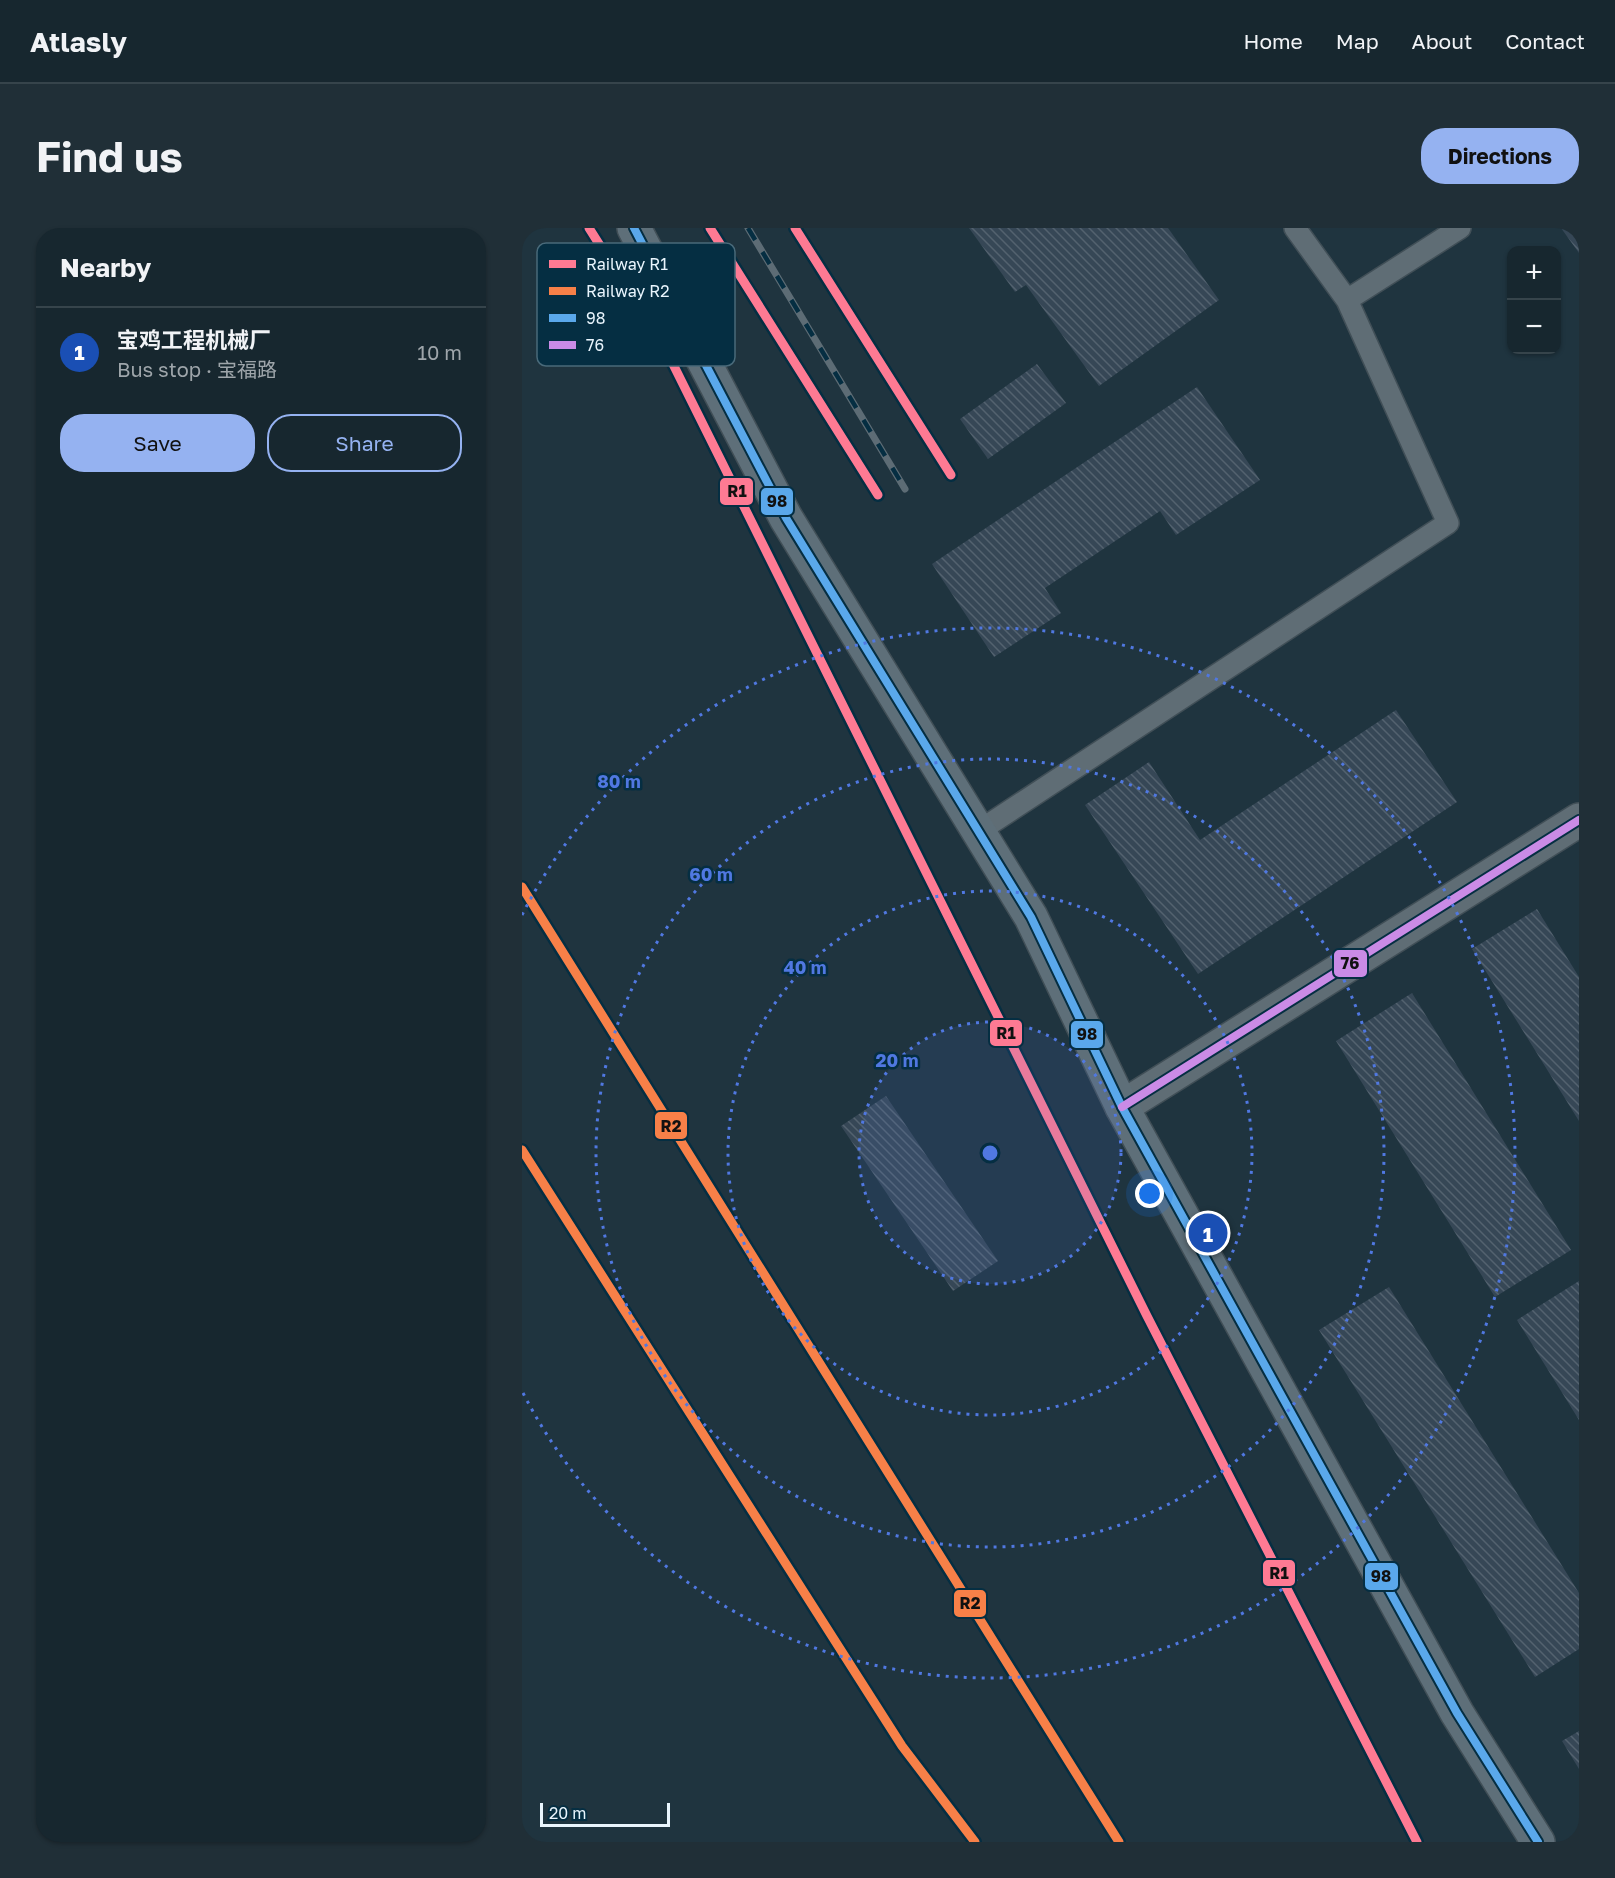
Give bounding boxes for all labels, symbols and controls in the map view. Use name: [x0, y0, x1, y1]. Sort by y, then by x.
text: Atlasly: [30, 25, 127, 58]
text: Home: [1243, 28, 1303, 54]
text: Map: [1336, 28, 1379, 54]
text: About: [1412, 28, 1472, 54]
text: Contact: [1505, 28, 1585, 54]
button: Directions: [1421, 128, 1579, 184]
text: Find us: [36, 131, 183, 181]
legend: [537, 243, 735, 366]
map controls: [1507, 246, 1561, 354]
button: +: [1507, 246, 1561, 300]
text: Nearby: [60, 252, 151, 283]
text: Railway R1: [586, 254, 668, 274]
text: Railway R2: [586, 281, 670, 301]
button: −: [1507, 300, 1561, 354]
text: 98: [586, 308, 605, 328]
text: 宝鸡工程机械厂: [117, 326, 271, 353]
text: 76: [586, 335, 604, 355]
text: 1: [74, 340, 85, 364]
text: 10 m: [417, 340, 462, 364]
text: Bus stop · 宝福路: [117, 357, 277, 381]
button: Save: [60, 414, 255, 472]
button: Share: [267, 414, 462, 472]
line badge: R1: [719, 477, 754, 506]
text: R1: [727, 481, 747, 501]
line badge: 98: [760, 487, 794, 516]
text: 98: [767, 491, 787, 511]
text: 80 m: [597, 770, 641, 792]
text: 60 m: [689, 863, 733, 885]
line badge: 76: [1333, 949, 1368, 978]
text: 76: [1341, 953, 1359, 973]
text: 40 m: [783, 956, 827, 978]
line badge: R1: [989, 1019, 1023, 1047]
line badge: 98: [1070, 1020, 1104, 1049]
text: R1: [996, 1023, 1016, 1043]
text: 98: [1077, 1024, 1097, 1044]
text: 20 m: [876, 1049, 918, 1071]
line badge: R2: [654, 1111, 688, 1140]
text: R2: [661, 1116, 682, 1136]
centre of rings: [980, 1143, 1000, 1163]
your location: [1135, 1179, 1164, 1208]
pin: 1: [1188, 1210, 1228, 1256]
line badge: R1: [1262, 1559, 1296, 1587]
line badge: 98: [1364, 1562, 1399, 1591]
text: R1: [1269, 1563, 1289, 1583]
text: 98: [1371, 1566, 1391, 1586]
line badge: R2: [953, 1589, 987, 1618]
text: R2: [960, 1593, 981, 1613]
scale bar: [540, 1800, 670, 1828]
text: 20 m: [549, 1803, 586, 1823]

